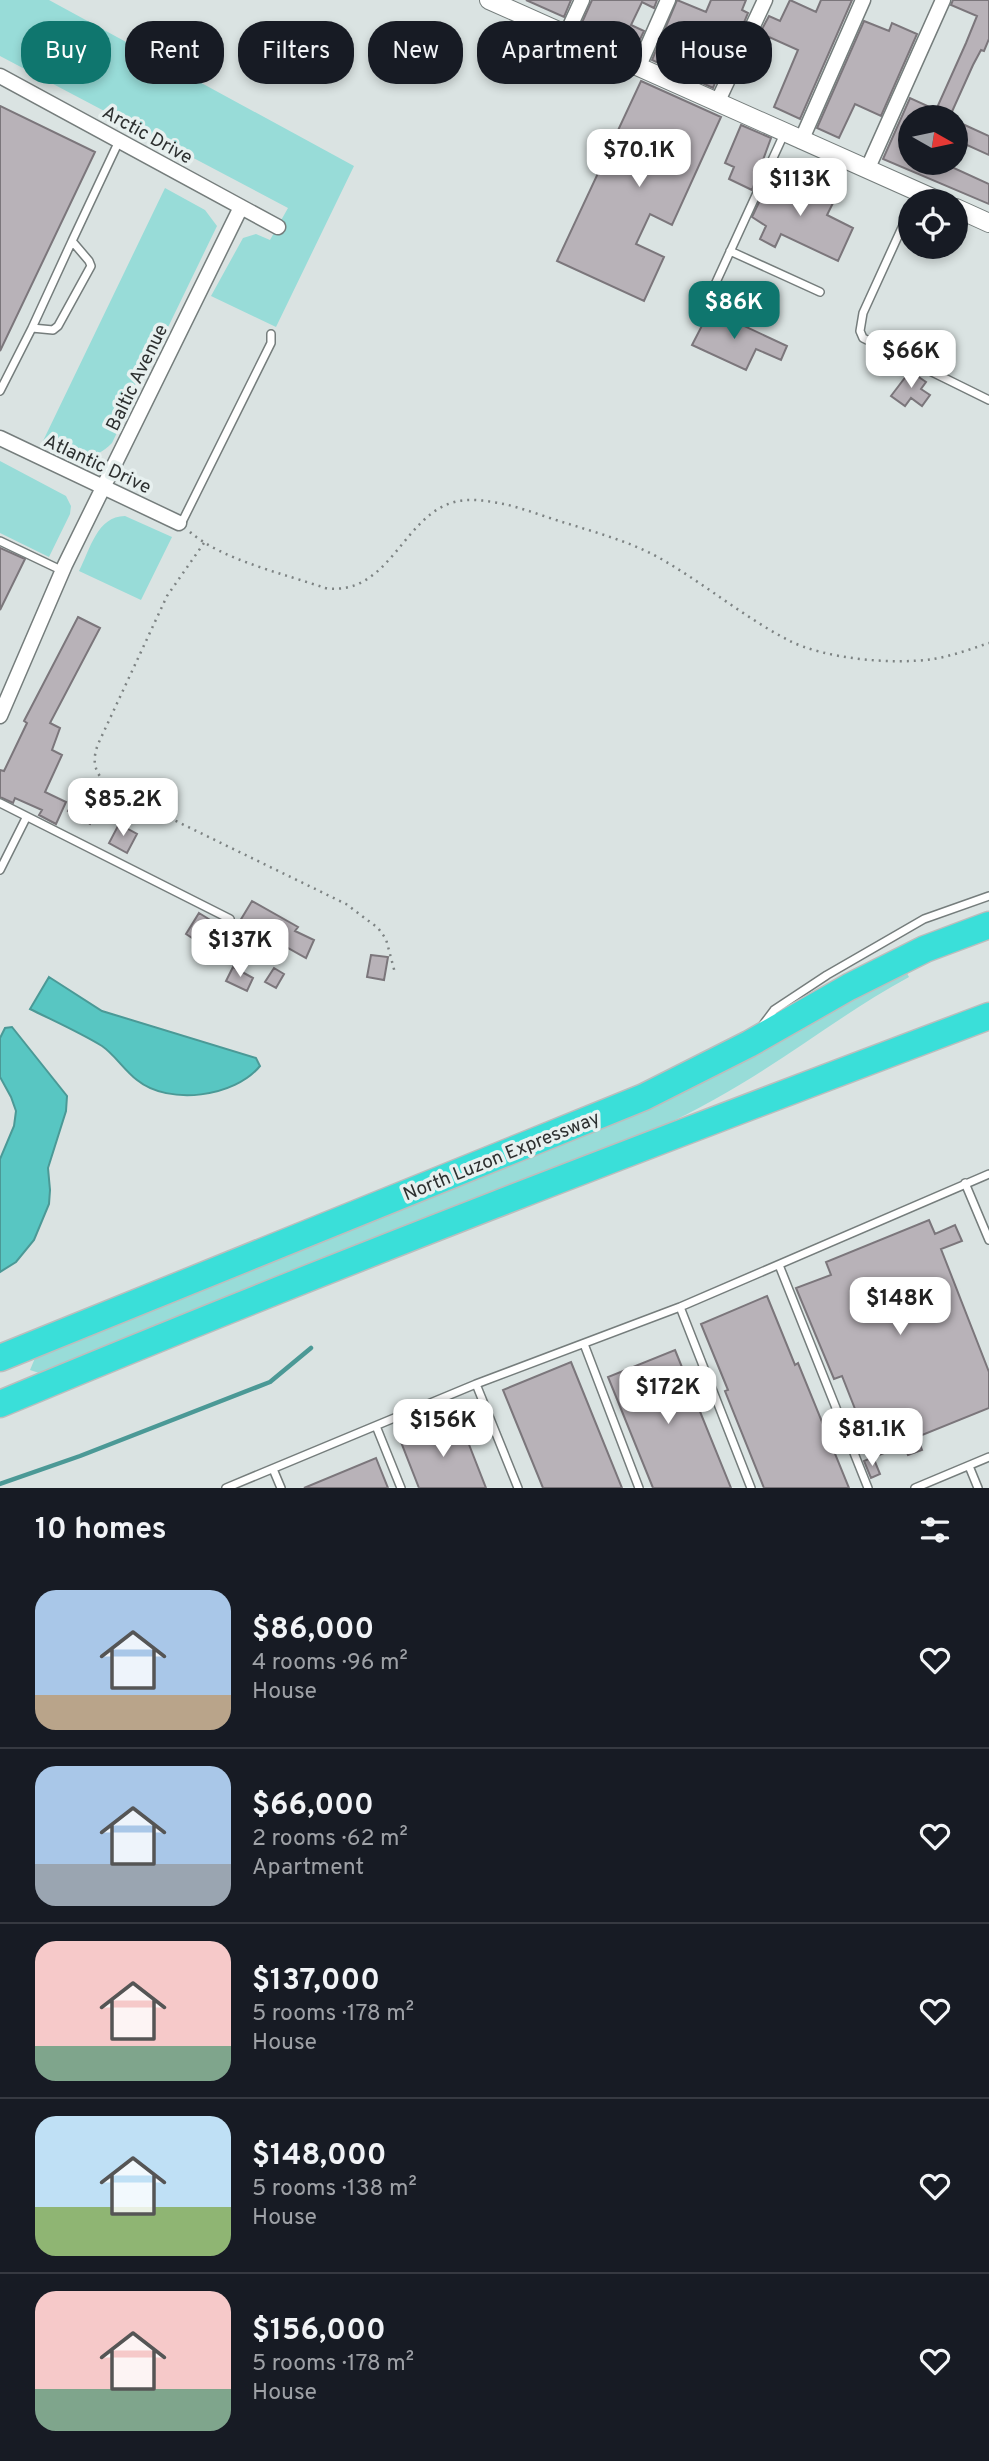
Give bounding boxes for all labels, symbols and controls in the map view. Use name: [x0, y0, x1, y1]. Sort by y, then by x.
chip: Buy: [21, 21, 111, 84]
chip: Rent: [125, 21, 224, 84]
chip: Filters: [238, 21, 354, 84]
chip: New: [368, 21, 463, 84]
chip: Apartment: [477, 21, 642, 84]
chip: House: [656, 21, 772, 84]
street label: Arctic Drive: [98, 101, 196, 170]
north arrow: [898, 105, 968, 175]
map controls: [898, 105, 968, 259]
pin: $70.1K: [582, 130, 696, 189]
text: $70.1K: [603, 137, 675, 166]
pin: $113K: [751, 158, 849, 218]
text: $113K: [769, 166, 831, 195]
button: locate: [898, 189, 968, 259]
pin: $86K: [693, 282, 775, 341]
text: $86K: [705, 289, 763, 318]
street label: Baltic Avenue: [102, 321, 174, 435]
pin: $66K: [870, 330, 952, 390]
text: $66K: [882, 338, 940, 367]
street label: Atlantic Drive: [40, 429, 155, 500]
pin: $85.2K: [66, 778, 180, 838]
text: $85.2K: [84, 786, 162, 815]
pin: $137K: [191, 920, 289, 979]
text: $137K: [207, 927, 273, 956]
street label: North Luzon Expressway: [400, 1106, 604, 1207]
pin: $148K: [851, 1278, 949, 1337]
text: $148K: [866, 1285, 934, 1314]
pin: $172K: [619, 1366, 717, 1426]
text: $172K: [635, 1374, 701, 1403]
pin: $156K: [394, 1400, 492, 1459]
text: $156K: [409, 1407, 477, 1436]
pin: $81.1K: [815, 1408, 929, 1468]
text: $81.1K: [838, 1416, 906, 1445]
icon: filters: [916, 1511, 954, 1549]
text: 10 homes: [35, 1512, 166, 1549]
text: $86,000: [252, 1612, 374, 1649]
icon: home: [91, 1618, 175, 1702]
icon: heart: [916, 1641, 954, 1679]
text: 4 rooms · 96 m²: [252, 1649, 408, 1678]
text: House: [252, 1678, 317, 1707]
text: $66,000: [252, 1788, 374, 1825]
icon: home: [91, 1794, 175, 1878]
icon: heart: [916, 1817, 954, 1855]
text: 2 rooms · 62 m²: [252, 1825, 408, 1854]
text: Apartment: [252, 1854, 364, 1883]
text: $137,000: [252, 1963, 380, 2000]
icon: home: [91, 1969, 175, 2053]
icon: heart: [916, 1992, 954, 2030]
text: 5 rooms · 178 m²: [252, 2000, 414, 2029]
text: House: [252, 2029, 317, 2058]
text: $148,000: [252, 2138, 386, 2175]
icon: home: [91, 2144, 175, 2228]
icon: heart: [916, 2167, 954, 2205]
text: 5 rooms · 138 m²: [252, 2175, 417, 2204]
text: House: [252, 2204, 317, 2233]
text: $156,000: [252, 2313, 386, 2350]
icon: home: [91, 2319, 175, 2403]
icon: heart: [916, 2342, 954, 2380]
text: 5 rooms · 178 m²: [252, 2350, 414, 2379]
text: House: [252, 2379, 317, 2408]

